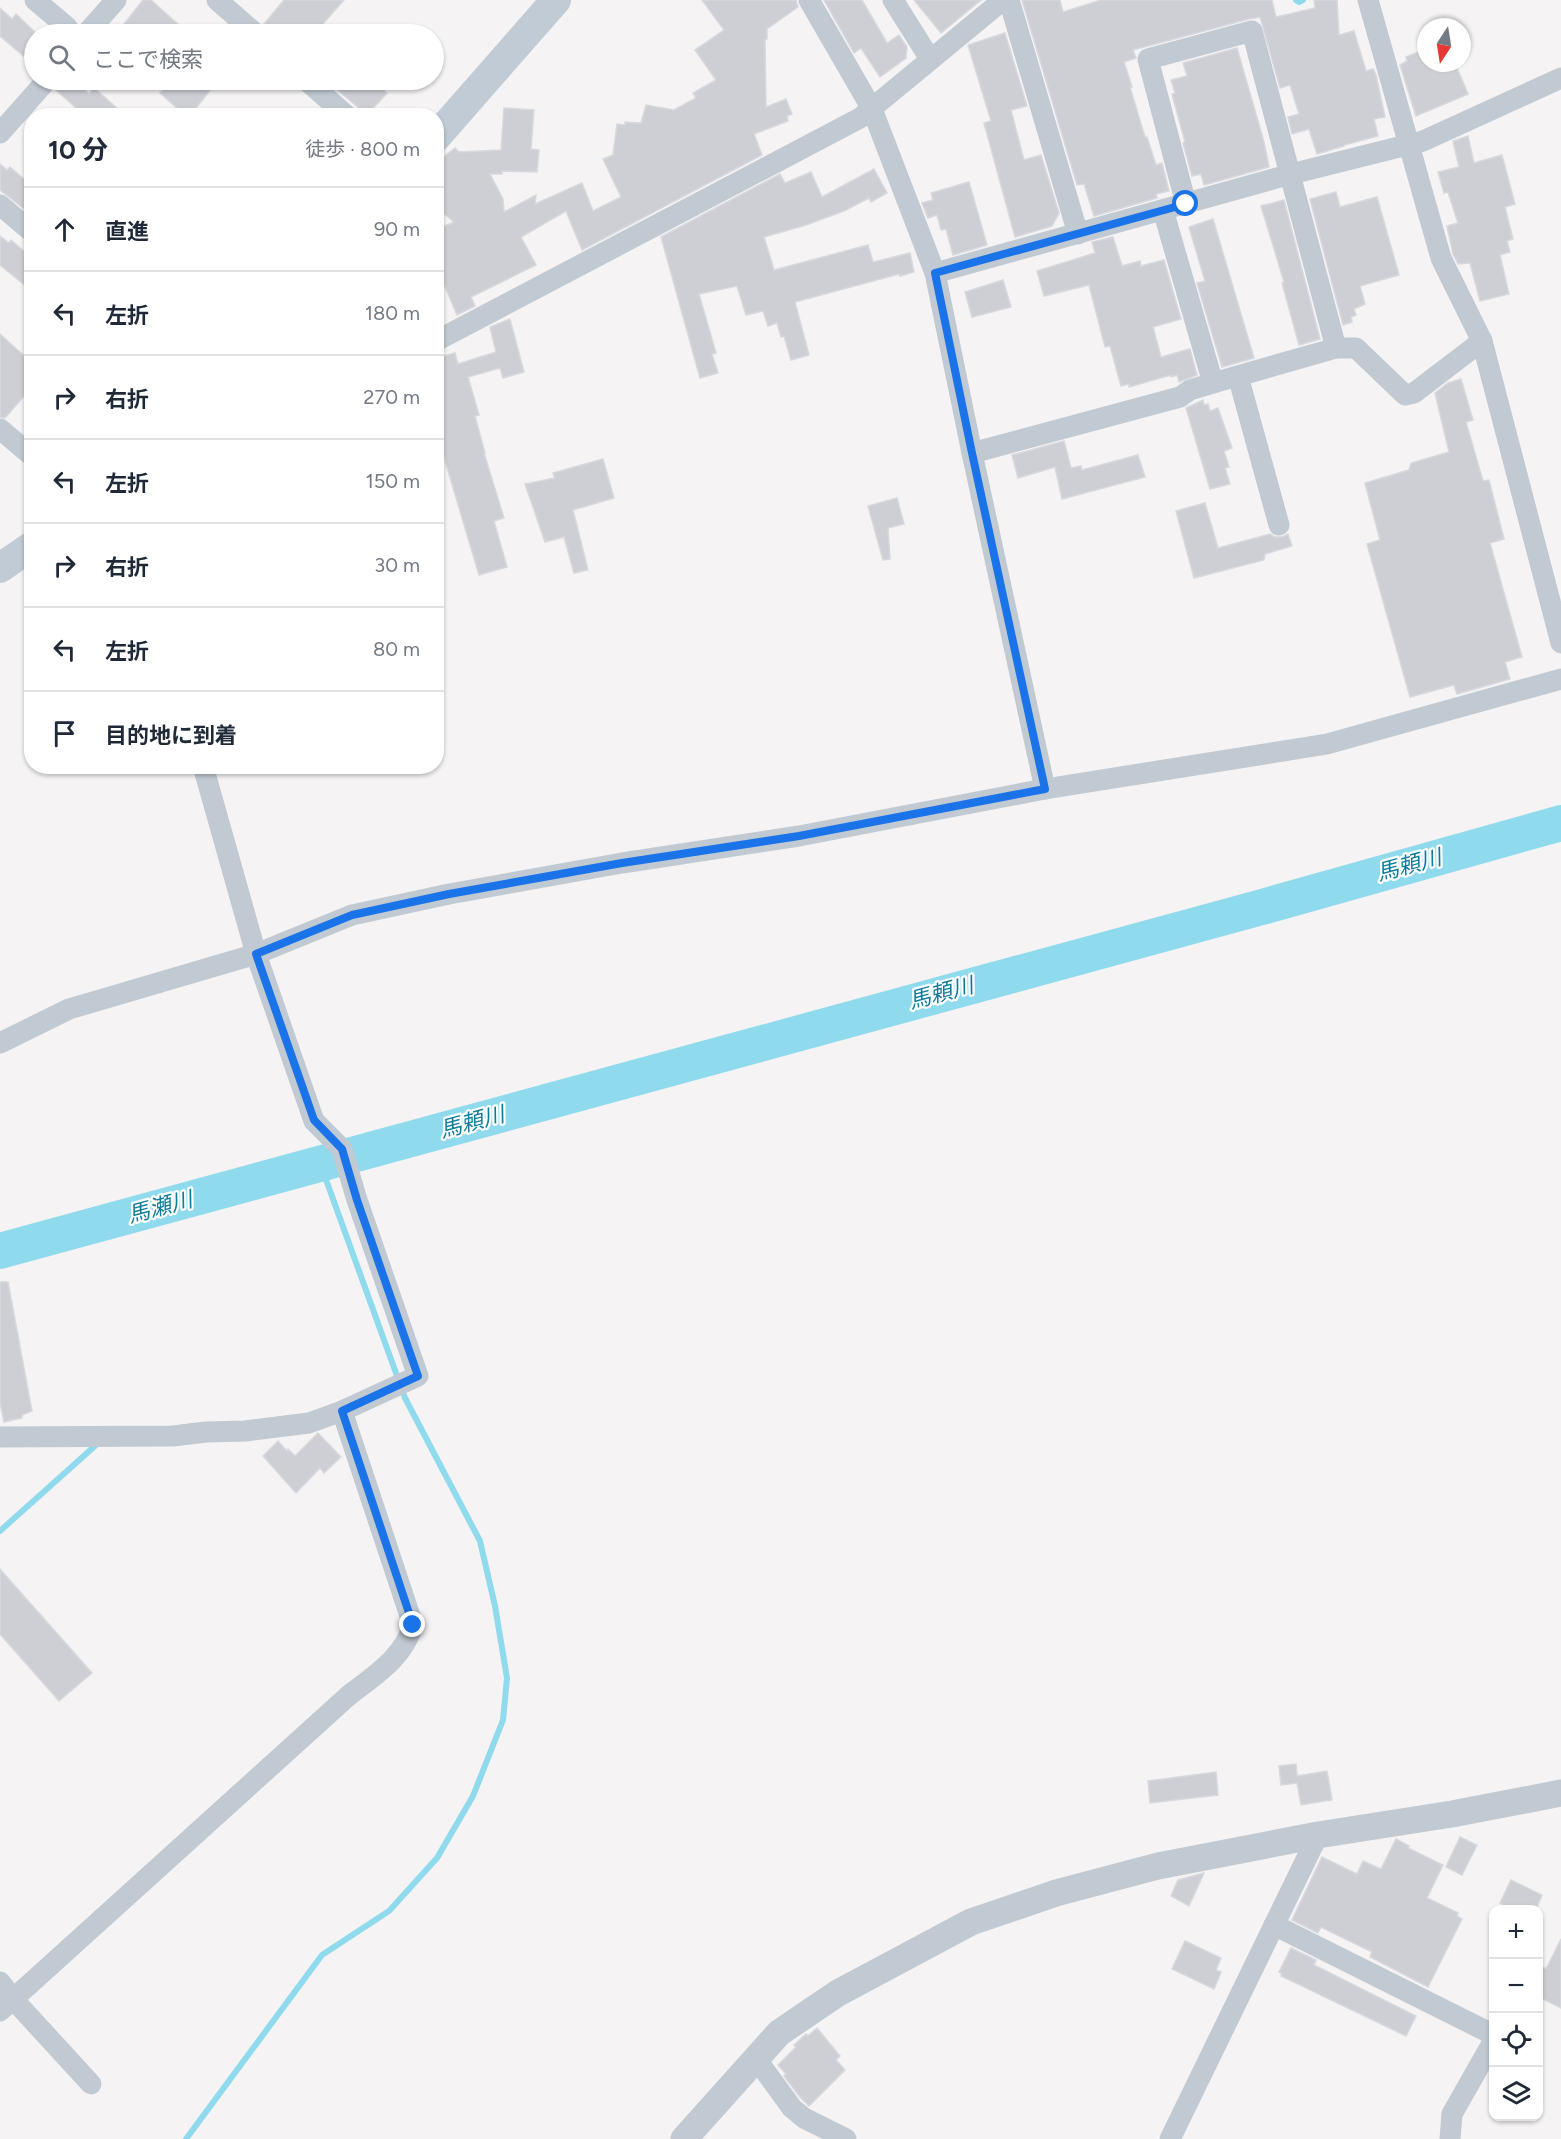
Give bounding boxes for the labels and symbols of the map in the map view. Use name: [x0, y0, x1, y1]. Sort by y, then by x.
north arrow: [1417, 18, 1471, 72]
route start: [1172, 190, 1198, 216]
water label: 馬頼川: [1374, 843, 1446, 887]
water label: 馬頼川: [906, 971, 978, 1015]
water label: 馬頼川: [437, 1100, 509, 1144]
water label: 馬瀬川: [125, 1185, 197, 1229]
route end: [399, 1611, 425, 1637]

